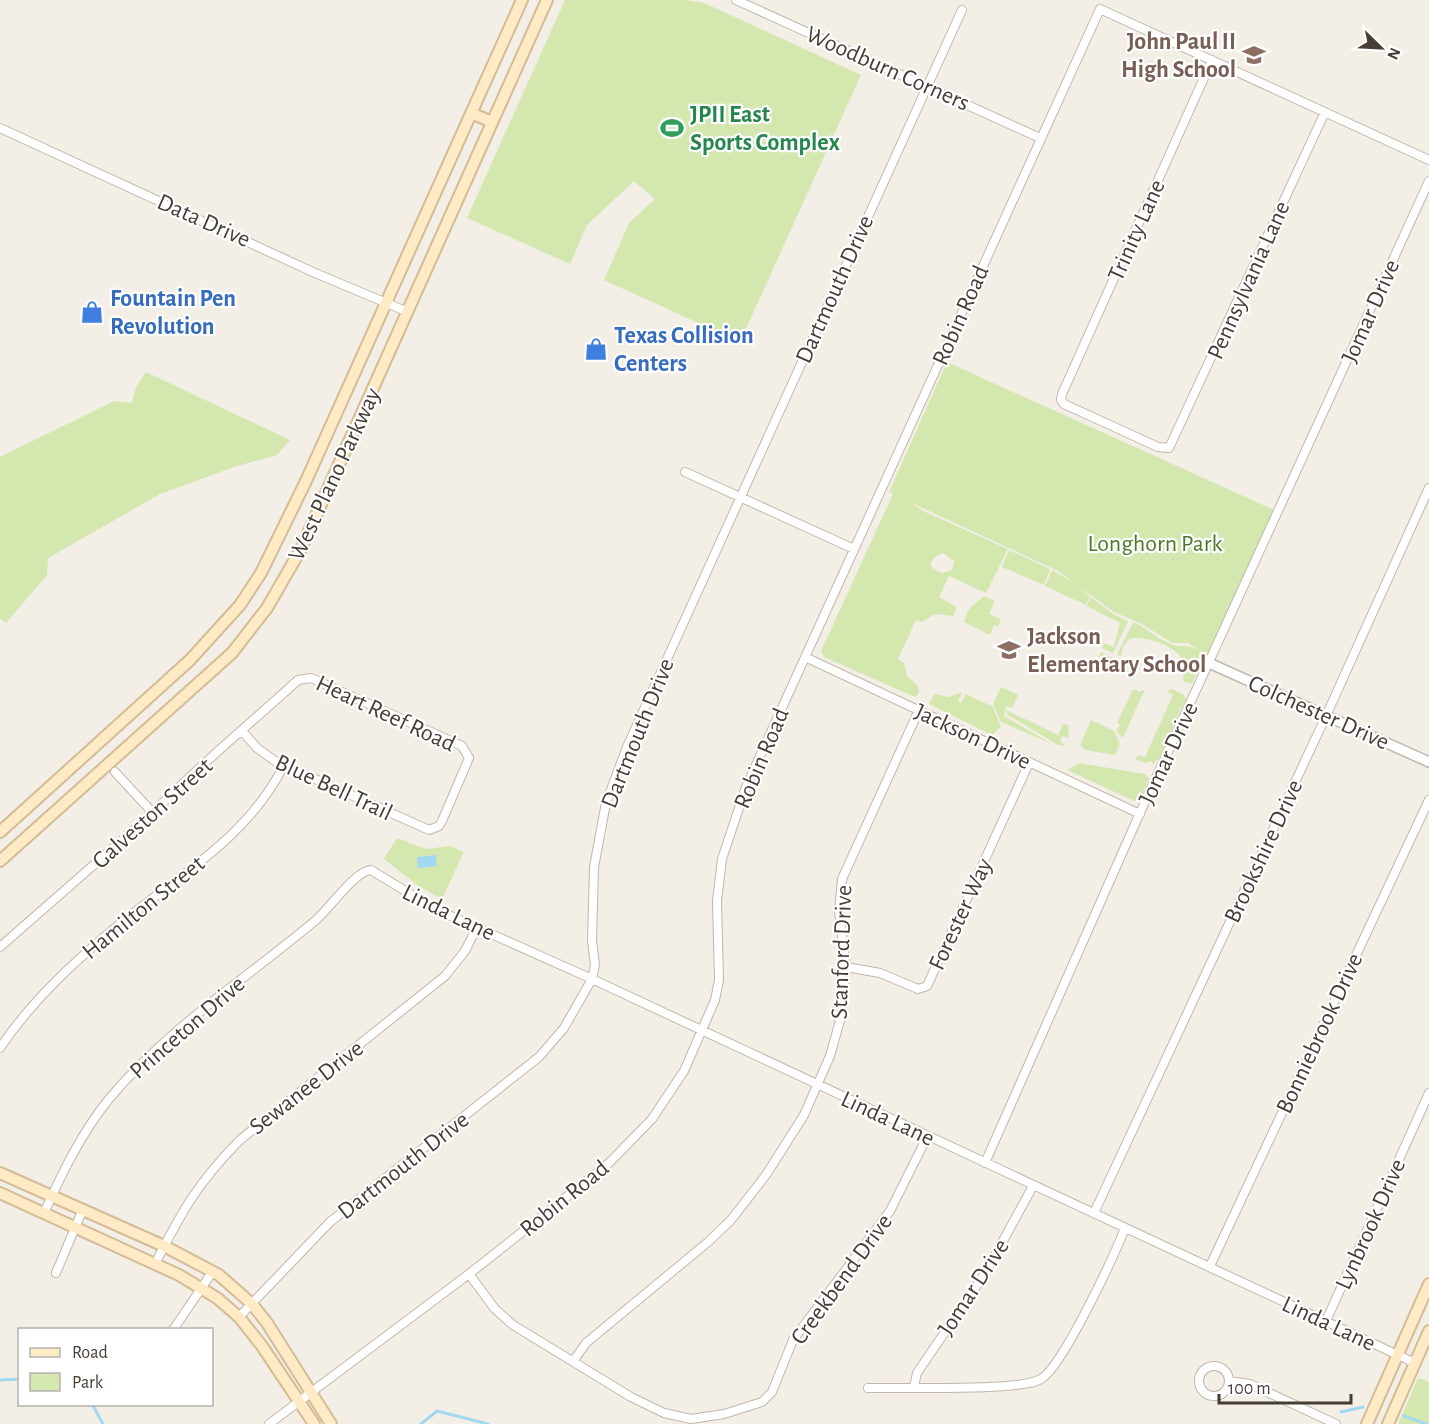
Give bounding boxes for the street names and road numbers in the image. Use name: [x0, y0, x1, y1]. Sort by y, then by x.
street label: Woodburn Corners: [802, 22, 973, 116]
street label: Trinity Lane: [1104, 176, 1170, 285]
street label: Data Drive: [153, 190, 254, 252]
street label: Pennsylvania Lane: [1203, 198, 1294, 363]
street label: Dartmouth Drive: [792, 212, 878, 367]
street label: Jomar Drive: [1338, 256, 1404, 367]
street label: Robin Road: [928, 262, 994, 369]
street label: West Plano Parkway: [284, 384, 385, 564]
street label: Dartmouth Drive: [597, 655, 679, 812]
street label: Heart Reef Road: [312, 671, 459, 757]
street label: Colchester Drive: [1245, 671, 1393, 755]
street label: Jomar Drive: [1135, 698, 1203, 808]
street label: Jackson Drive: [911, 700, 1034, 774]
street label: Robin Road: [730, 705, 794, 812]
street label: Blue Bell Trail: [271, 750, 396, 825]
street label: Galveston Street: [88, 754, 218, 874]
street label: Brookshire Drive: [1220, 776, 1307, 927]
street label: Hamilton Street: [78, 851, 210, 964]
street label: Forester Way: [925, 855, 997, 974]
street label: Linda Lane: [398, 880, 499, 946]
street label: Stanford Drive: [828, 884, 856, 1020]
street label: Bonniebrook Drive: [1272, 950, 1368, 1117]
street label: Princeton Drive: [126, 972, 250, 1084]
street label: Sewanee Drive: [245, 1036, 368, 1139]
street label: Linda Lane: [837, 1087, 938, 1151]
street label: Dartmouth Drive: [334, 1107, 474, 1224]
street label: Lynbrook Drive: [1331, 1155, 1410, 1293]
street label: Robin Road: [516, 1156, 614, 1242]
street label: Creekbend Drive: [787, 1210, 897, 1349]
street label: Jomar Drive: [934, 1235, 1014, 1340]
street label: Linda Lane: [1278, 1292, 1379, 1356]

